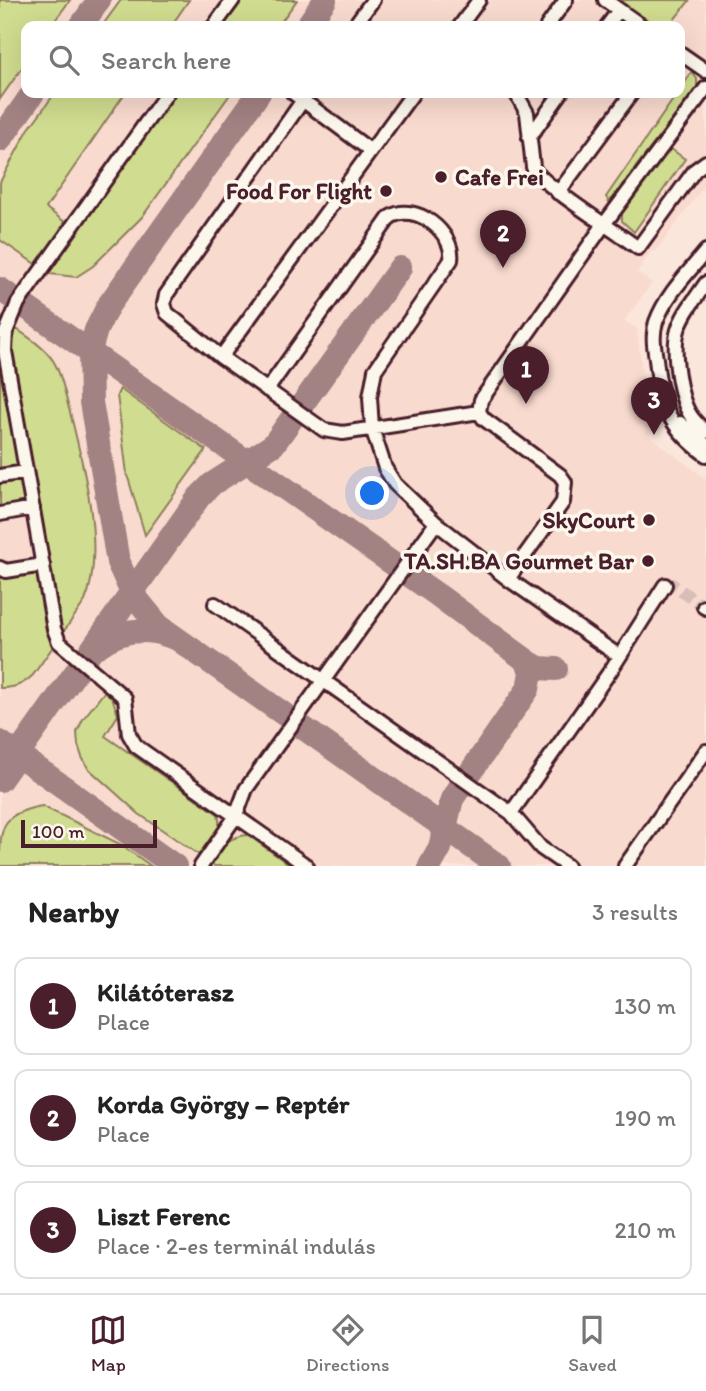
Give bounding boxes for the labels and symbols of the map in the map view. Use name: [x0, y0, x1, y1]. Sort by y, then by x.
place label: Cafe Frei: [455, 163, 544, 191]
marker: Cafe Frei: [433, 169, 449, 185]
place label: Food For Flight: [226, 177, 372, 205]
marker: Food For Flight: [378, 183, 394, 199]
pin: 2: [480, 210, 526, 268]
pin: 1: [503, 346, 549, 404]
pin: 3: [631, 377, 677, 435]
your location: [355, 476, 389, 510]
place label: SkyCourt: [542, 506, 635, 534]
marker: SkyCourt: [641, 512, 657, 528]
place label: TA.SH.BA Gourmet Bar: [403, 547, 635, 575]
marker: TA.SH.BA Gourmet Bar: [640, 553, 656, 569]
scale bar: [21, 817, 158, 849]

